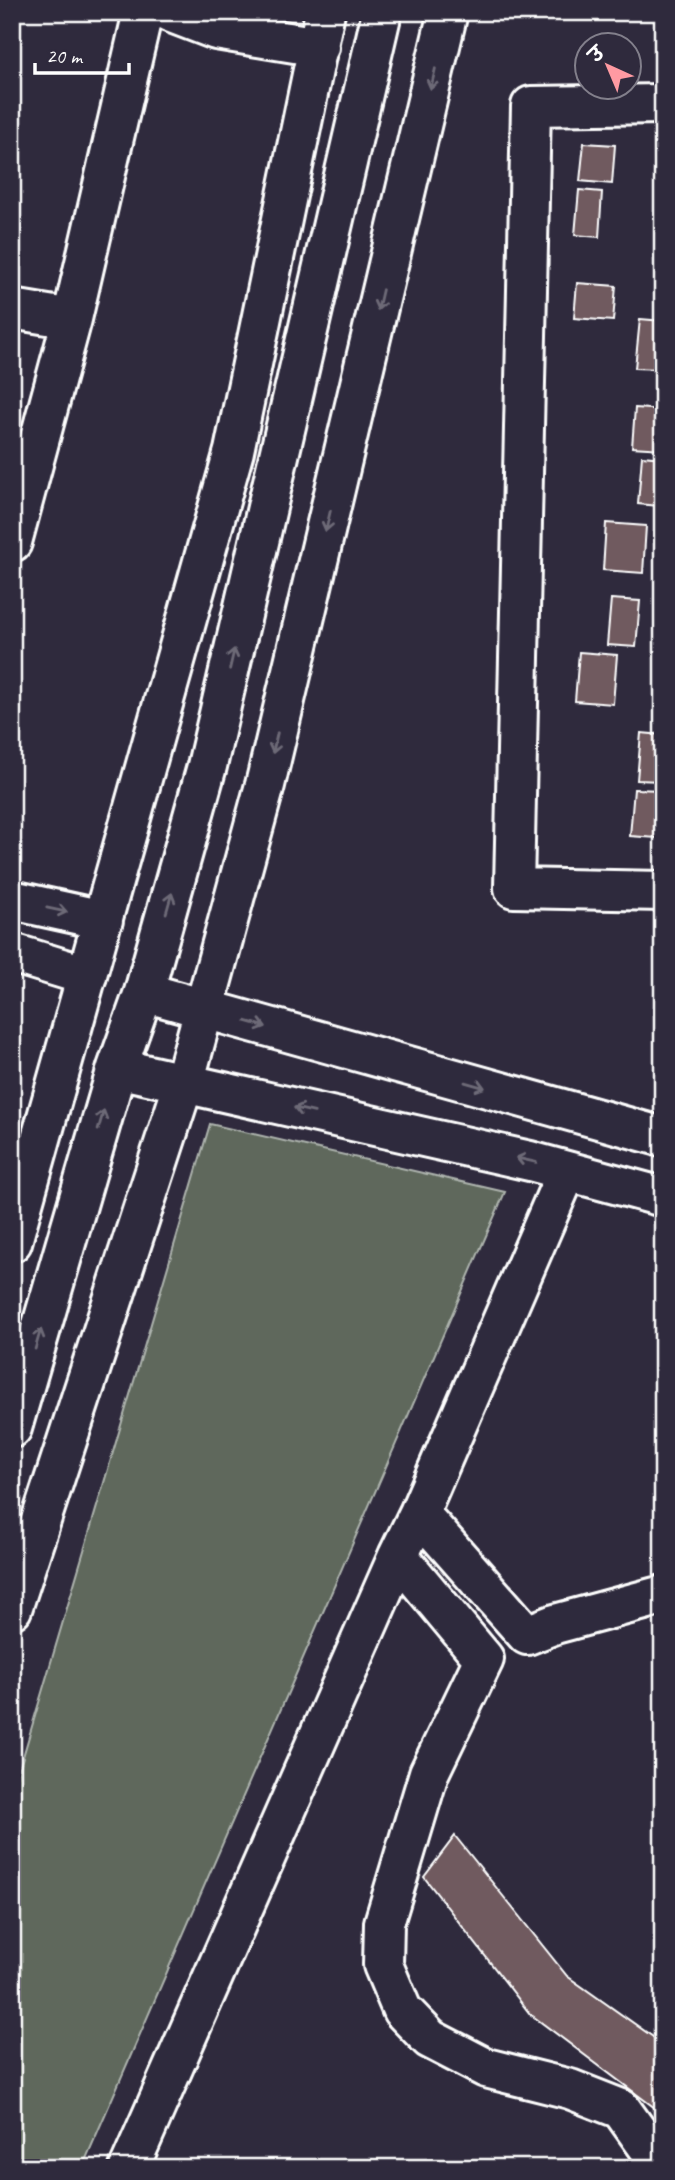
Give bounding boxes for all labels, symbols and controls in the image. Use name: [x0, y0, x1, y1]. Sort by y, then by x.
scale bar: [35, 32, 130, 76]
north arrow: [574, 32, 644, 102]
text: उ: [583, 40, 611, 69]
text: 20 m: [46, 43, 84, 69]
one-way arrow: [425, 67, 439, 90]
one-way arrow: [373, 288, 386, 311]
one-way arrow: [320, 509, 334, 532]
one-way arrow: [226, 648, 239, 671]
one-way arrow: [268, 731, 281, 754]
one-way arrow: [163, 892, 176, 914]
one-way arrow: [45, 903, 68, 917]
one-way arrow: [244, 1018, 267, 1031]
one-way arrow: [464, 1079, 486, 1092]
one-way arrow: [293, 1103, 316, 1116]
one-way arrow: [96, 1109, 109, 1131]
one-way arrow: [515, 1153, 538, 1166]
one-way arrow: [32, 1328, 45, 1350]

